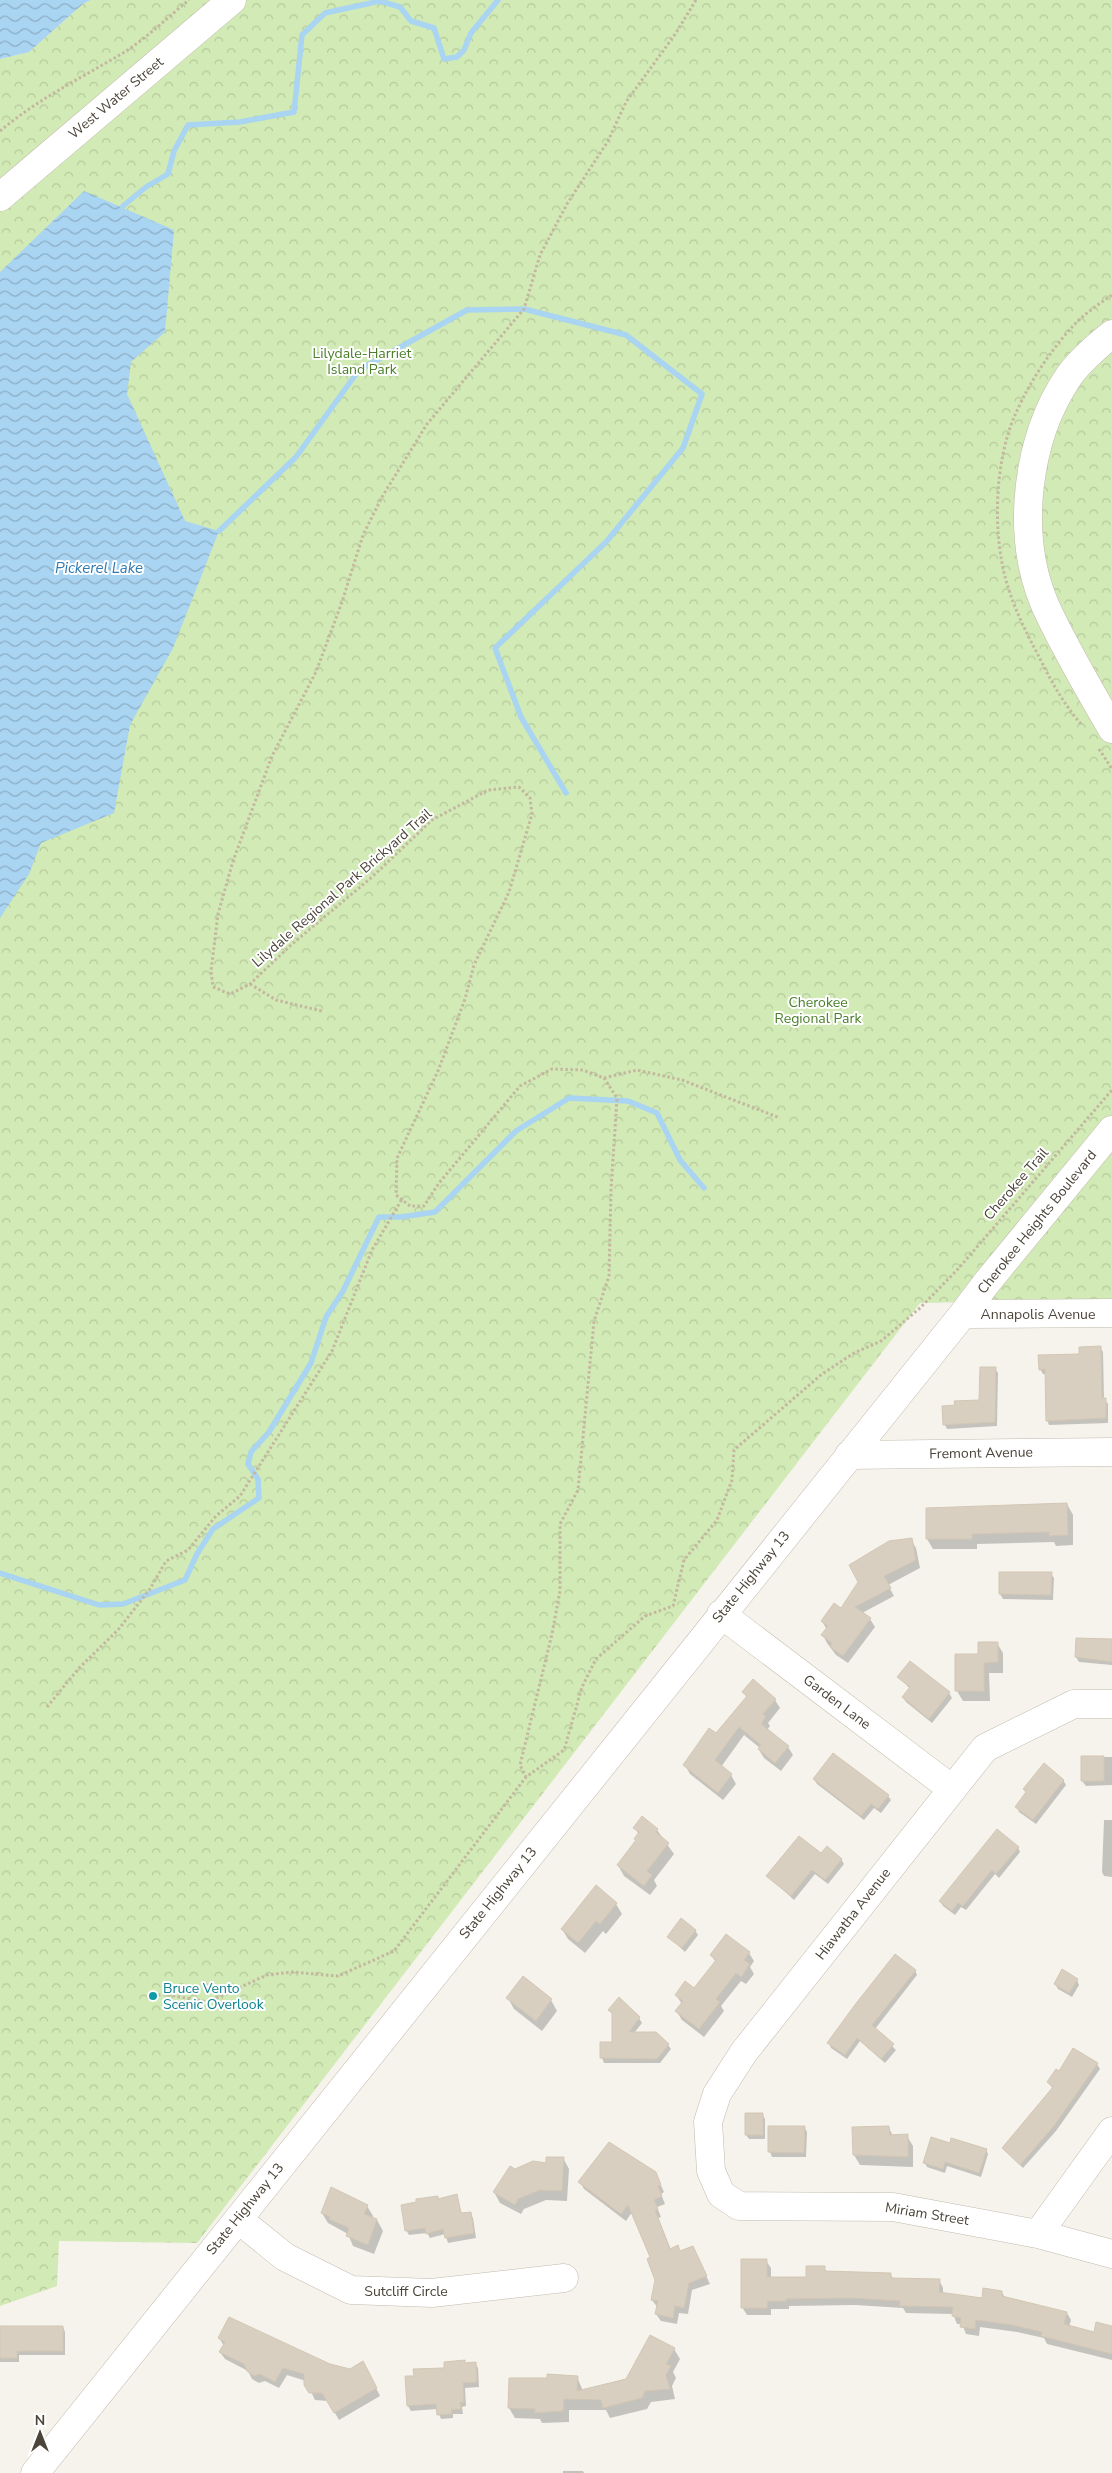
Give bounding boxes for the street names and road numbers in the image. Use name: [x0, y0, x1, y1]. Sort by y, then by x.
street label: West Water Street: [65, 53, 167, 143]
street label: Lilydale Regional Park Brickyard Trail: [248, 804, 437, 971]
street label: Cherokee Trail: [979, 1143, 1053, 1224]
street label: Cherokee Heights Boulevard: [973, 1146, 1101, 1298]
street label: Annapolis Avenue: [981, 1305, 1095, 1324]
street label: Fremont Avenue: [929, 1443, 1033, 1463]
street label: State Highway 13: [708, 1527, 794, 1627]
street label: Garden Lane: [799, 1670, 875, 1734]
street label: State Highway 13: [455, 1843, 541, 1943]
street label: Hiawatha Avenue: [811, 1864, 895, 1964]
street label: State Highway 13: [202, 2159, 288, 2259]
street label: Miriam Street: [884, 2198, 970, 2230]
street label: Sutcliff Circle: [364, 2282, 448, 2301]

